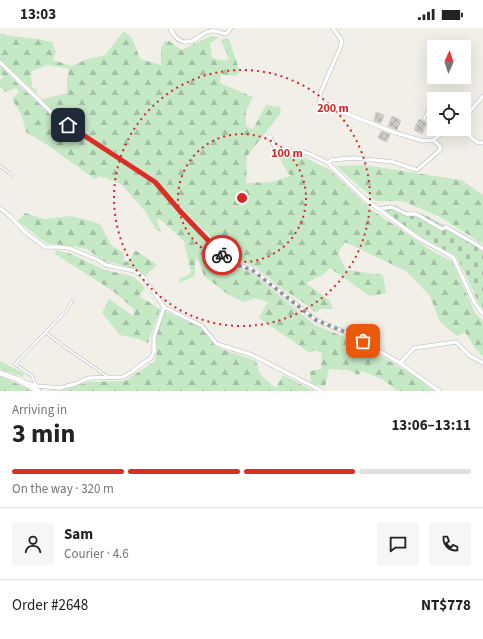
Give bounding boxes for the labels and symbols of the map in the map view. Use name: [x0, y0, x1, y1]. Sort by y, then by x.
north arrow: [427, 40, 471, 84]
text: 200 m: [317, 100, 349, 117]
pin: [51, 108, 85, 142]
text: 100 m: [271, 145, 303, 162]
centre of rings: [235, 191, 249, 205]
courier: [202, 235, 242, 275]
pin: [346, 324, 380, 358]

